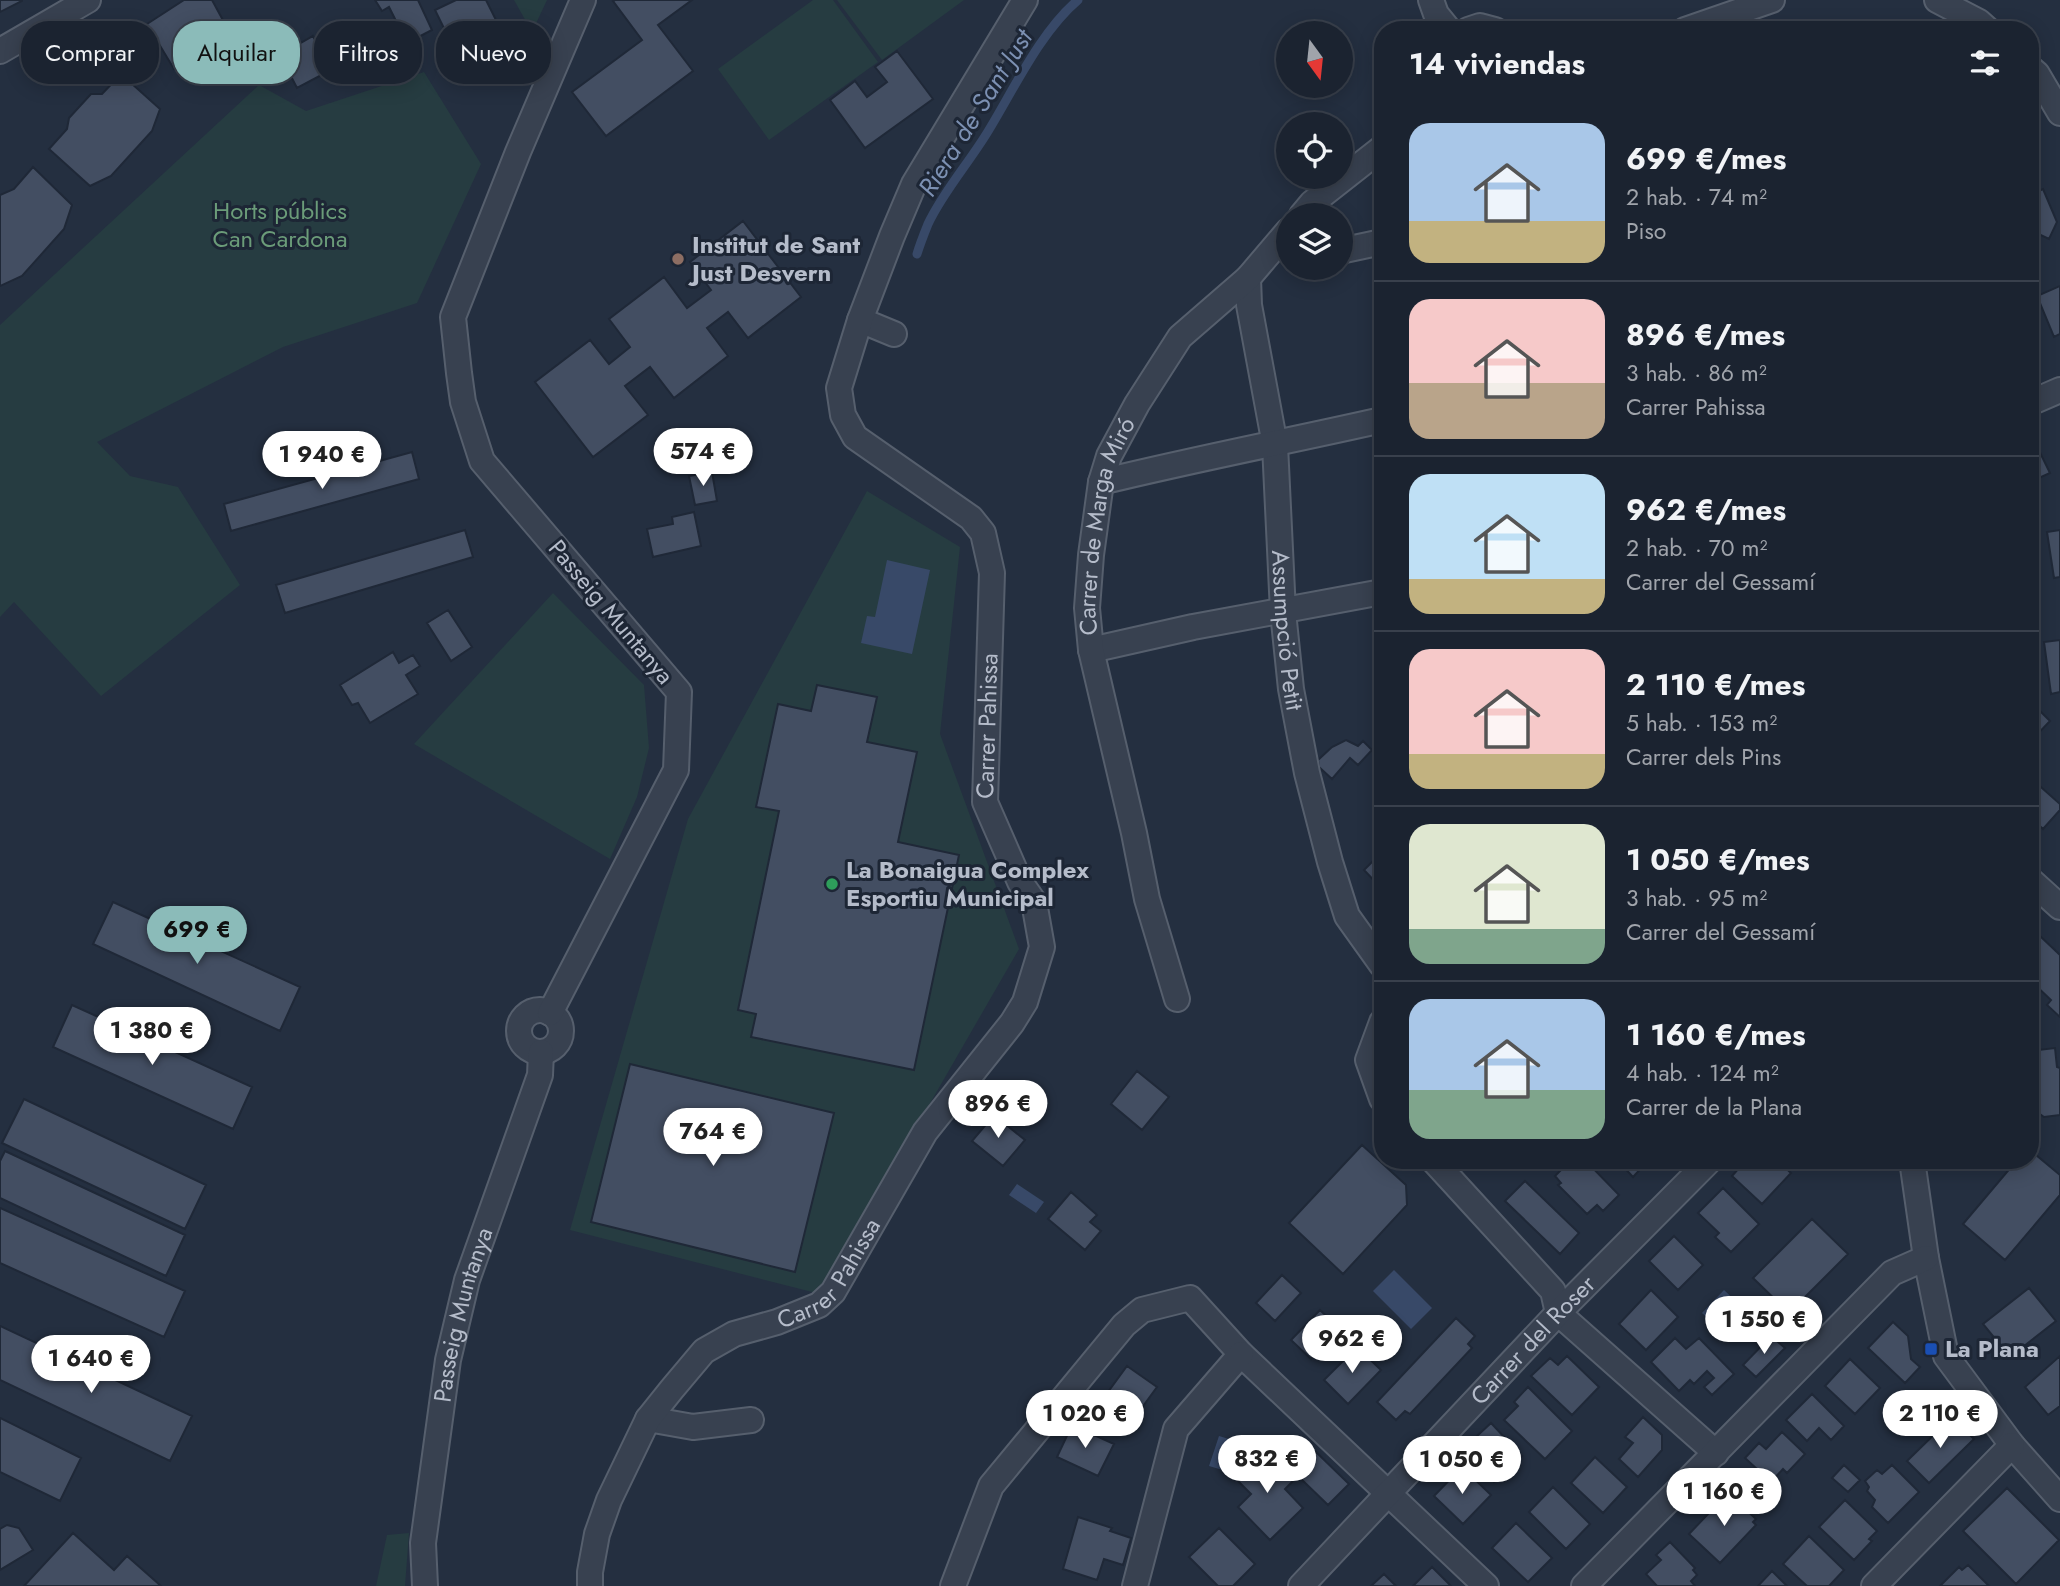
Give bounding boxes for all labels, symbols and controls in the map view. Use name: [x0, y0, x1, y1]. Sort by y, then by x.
water label: Riera de Sant Just: [908, 20, 1043, 204]
chip: Comprar: [21, 21, 159, 84]
chip: Alquilar: [173, 21, 300, 84]
chip: Filtros: [314, 21, 422, 84]
chip: Nuevo: [436, 21, 551, 84]
north arrow: [1276, 21, 1353, 98]
map controls: [1276, 21, 1353, 280]
text: 14 viviendas: [1409, 42, 1585, 85]
icon: filters: [1966, 44, 2004, 82]
button: locate: [1276, 112, 1353, 189]
text: 699 €/mes: [1626, 137, 1786, 180]
icon: home: [1465, 151, 1549, 235]
text: 2 hab. · 74 m²: [1626, 180, 1767, 214]
park label: Horts públics Can Cardona: [213, 193, 347, 256]
button: layers: [1276, 203, 1353, 280]
text: Piso: [1626, 214, 1666, 248]
place label: Institut de Sant Just Desvern: [688, 227, 860, 290]
marker: Institut de Sant Just Desvern: [670, 251, 686, 267]
text: 896 €/mes: [1626, 313, 1785, 356]
icon: home: [1465, 327, 1549, 411]
text: 3 hab. · 86 m²: [1626, 356, 1767, 390]
text: Carrer Pahissa: [1626, 390, 1766, 424]
street label: Carrer de Marga Miró: [1069, 411, 1144, 637]
pin: 574 €: [654, 428, 752, 488]
pin: 1 940 €: [257, 432, 387, 491]
text: 574 €: [670, 434, 736, 468]
text: 1 940 €: [278, 437, 366, 471]
text: 962 €/mes: [1626, 488, 1786, 531]
icon: home: [1465, 502, 1549, 586]
text: 2 hab. · 70 m²: [1626, 531, 1767, 565]
street label: Passeig Muntanya: [540, 532, 682, 692]
street label: Assumpció Petit: [1263, 549, 1313, 713]
text: Carrer del Gessamí: [1626, 565, 1815, 599]
street label: Carrer Pahissa: [967, 653, 1007, 799]
text: 2 110 €/mes: [1626, 663, 1805, 706]
icon: home: [1465, 677, 1549, 761]
text: 5 hab. · 153 m²: [1626, 706, 1777, 740]
text: Carrer dels Pins: [1626, 740, 1781, 774]
text: 1 050 €/mes: [1626, 838, 1810, 881]
place label: La Bonaigua Complex Esportiu Municipal: [846, 852, 1089, 915]
icon: home: [1465, 852, 1549, 936]
marker: La Bonaigua Complex Esportiu Municipal: [824, 876, 840, 892]
text: 3 hab. · 95 m²: [1626, 881, 1767, 915]
pin: 699 €: [148, 906, 246, 966]
text: 699 €: [163, 912, 231, 946]
text: Carrer del Gessamí: [1626, 915, 1815, 949]
pin: 1 380 €: [87, 1007, 217, 1067]
text: 1 380 €: [110, 1013, 194, 1047]
text: 1 160 €/mes: [1626, 1013, 1806, 1056]
icon: home: [1465, 1027, 1549, 1111]
text: 4 hab. · 124 m²: [1626, 1056, 1779, 1090]
pin: 896 €: [949, 1080, 1047, 1140]
text: 896 €: [964, 1086, 1032, 1120]
text: Carrer de la Plana: [1626, 1090, 1802, 1124]
pin: 764 €: [664, 1108, 762, 1168]
text: 764 €: [679, 1114, 747, 1148]
street label: Carrer Pahissa: [771, 1211, 889, 1337]
street label: Passeig Muntanya: [424, 1222, 501, 1404]
street label: Carrer del Roser: [1462, 1267, 1604, 1413]
pin: 1 550 €: [1699, 1296, 1829, 1356]
text: 1 550 €: [1721, 1302, 1807, 1336]
pin: 962 €: [1303, 1316, 1401, 1375]
text: 962 €: [1318, 1321, 1386, 1355]
place label: La Plana: [1945, 1331, 2039, 1366]
pin: 1 640 €: [26, 1336, 156, 1395]
text: 1 640 €: [47, 1341, 135, 1375]
marker: La Plana: [1923, 1341, 1939, 1357]
pin: 1 020 €: [1020, 1390, 1150, 1450]
pin: 2 110 €: [1875, 1390, 2005, 1450]
text: 1 020 €: [1042, 1396, 1128, 1430]
text: 2 110 €: [1899, 1396, 1981, 1430]
pin: 832 €: [1218, 1436, 1316, 1495]
pin: 1 050 €: [1397, 1436, 1527, 1496]
text: 832 €: [1234, 1441, 1300, 1475]
text: 1 050 €: [1419, 1442, 1505, 1476]
pin: 1 160 €: [1659, 1468, 1789, 1528]
text: 1 160 €: [1683, 1474, 1765, 1508]

